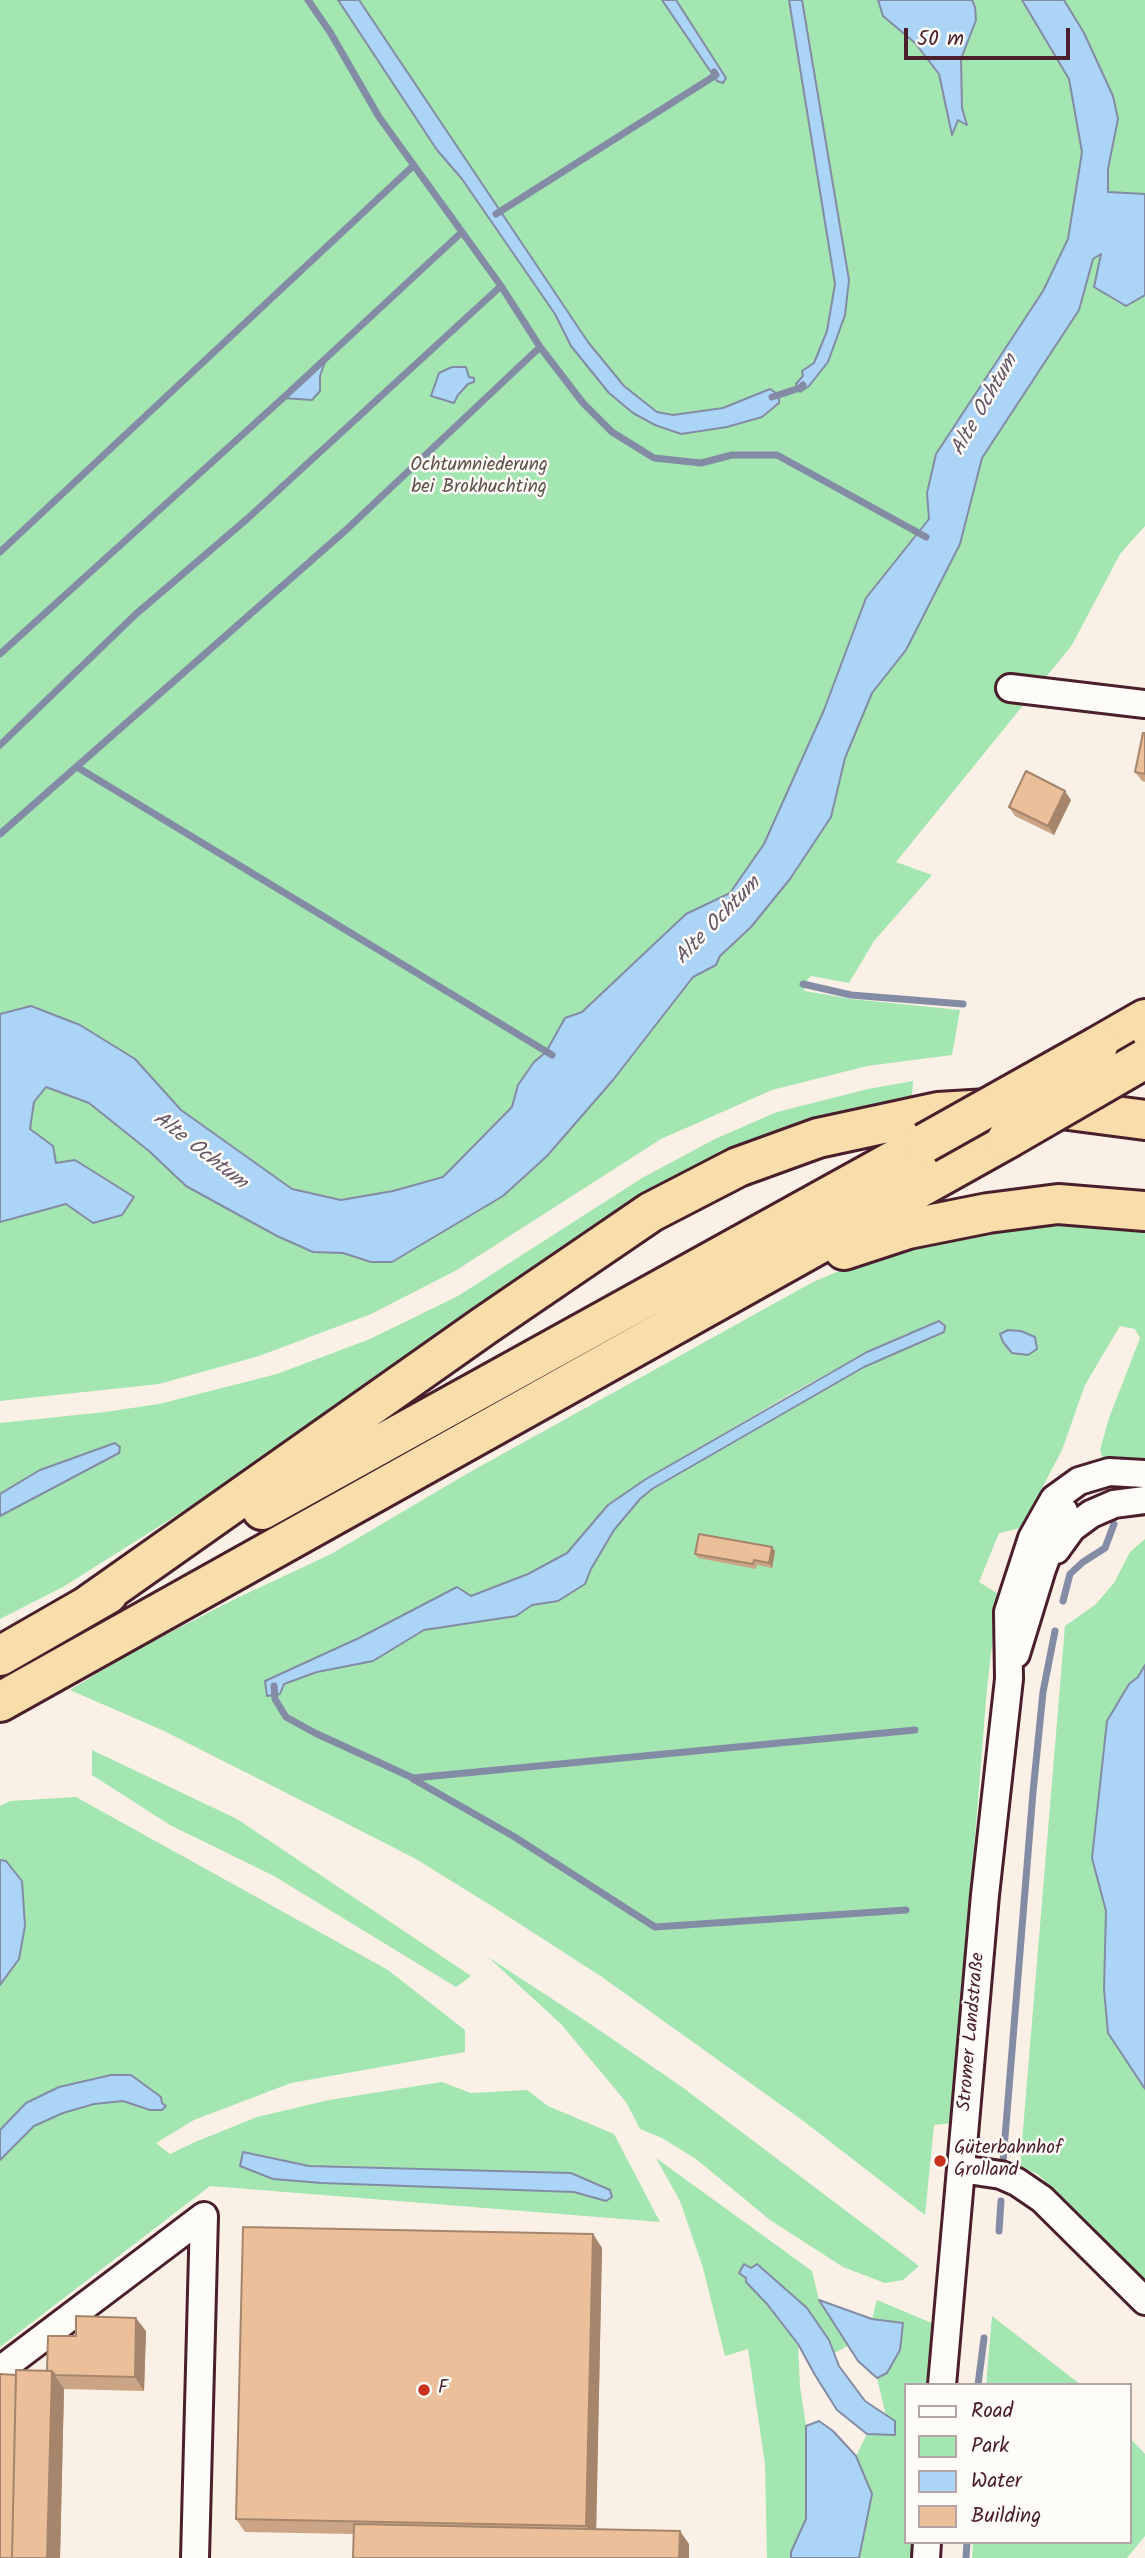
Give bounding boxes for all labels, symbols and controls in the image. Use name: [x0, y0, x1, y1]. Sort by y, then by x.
scale bar: [907, 14, 1073, 58]
text: 50 m: [917, 23, 964, 56]
water label: Alte Ochtum: [947, 351, 1025, 461]
park label: Ochtumniederung bei Brokhuchting: [410, 456, 548, 500]
water label: Alte Ochtum: [671, 873, 767, 971]
water label: Alte Ochtum: [147, 1107, 251, 1197]
street label: Stromer Landstraße: [955, 1952, 991, 2112]
place label: Güterbahnhof Grolland: [954, 2139, 1062, 2183]
marker: Güterbahnhof Grolland: [932, 2153, 948, 2169]
place label: F: [438, 2379, 448, 2401]
marker: F: [416, 2382, 432, 2398]
legend: [904, 2383, 1131, 2544]
text: Road: [971, 2395, 1013, 2428]
text: Park: [971, 2430, 1009, 2463]
text: Water: [971, 2465, 1022, 2498]
text: Building: [971, 2500, 1041, 2533]

